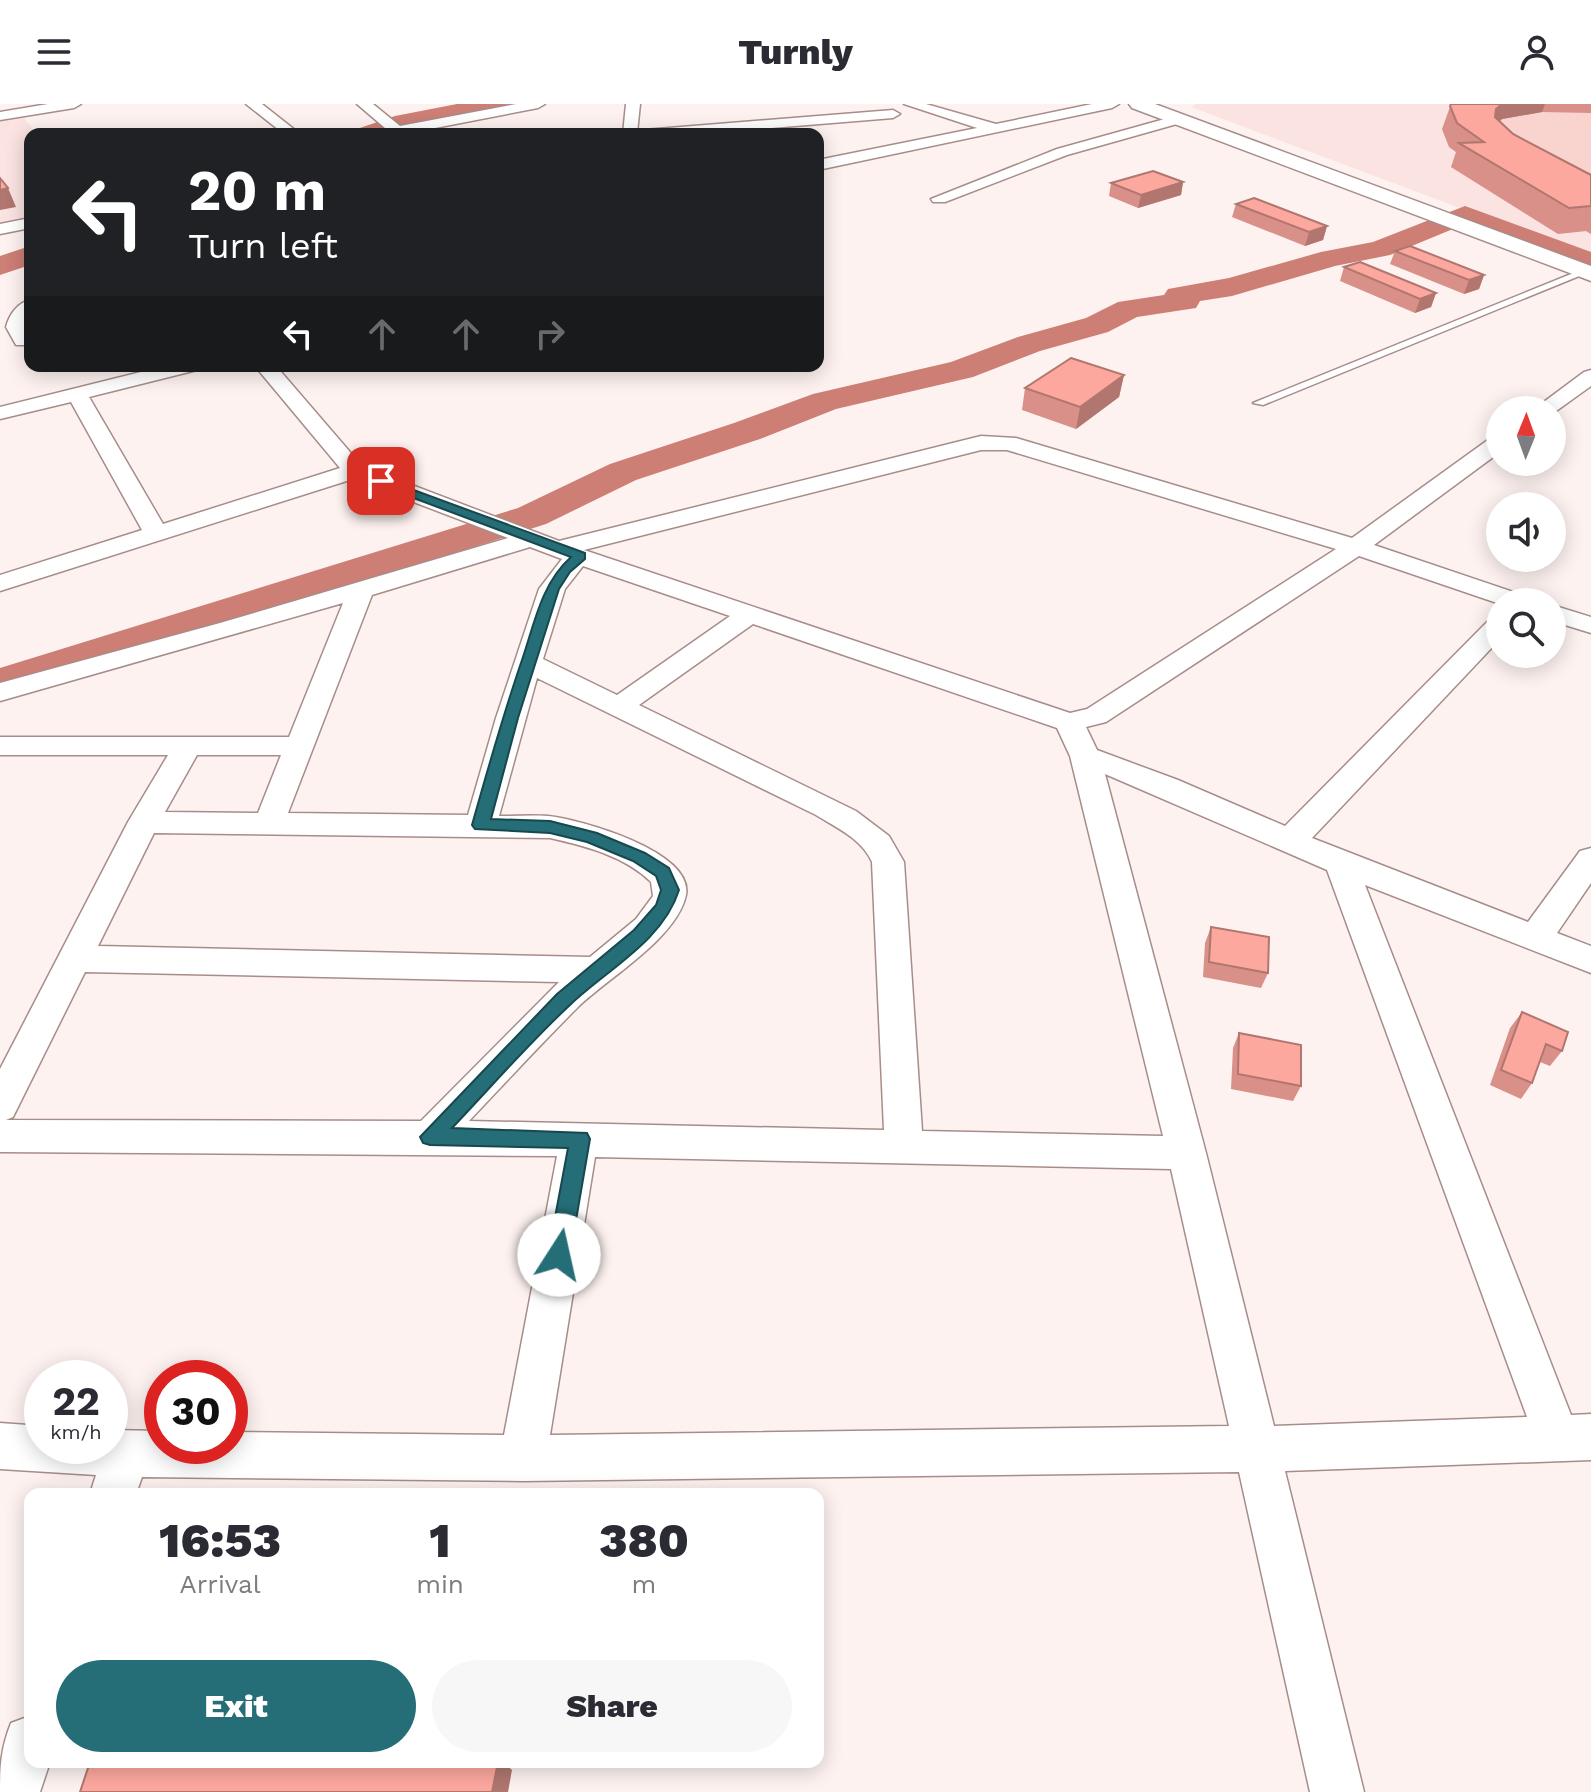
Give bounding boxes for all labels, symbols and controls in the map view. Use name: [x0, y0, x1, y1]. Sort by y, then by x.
icon: menu: [32, 30, 76, 74]
icon: person: [1515, 30, 1559, 74]
text: Turnly: [738, 31, 853, 73]
text: 20 m: [188, 158, 326, 224]
icon: left: [56, 160, 160, 264]
text: Turn left: [188, 225, 338, 267]
icon: left: [276, 312, 320, 356]
icon: ahead: [360, 312, 404, 356]
icon: ahead: [444, 312, 488, 356]
icon: right: [528, 312, 572, 356]
north arrow: [1486, 396, 1566, 476]
map controls: [1486, 396, 1566, 668]
pin: [347, 447, 415, 515]
icon: arrive: [359, 459, 403, 503]
button: sound: [1486, 492, 1566, 572]
button: search: [1486, 588, 1566, 668]
position arrow: [517, 1213, 601, 1297]
speed limit sign: 30: [144, 1360, 248, 1464]
text: 22: [52, 1378, 100, 1425]
text: km/h: [50, 1420, 102, 1444]
text: 16:53: [159, 1512, 281, 1569]
text: 1: [429, 1512, 451, 1569]
text: 380: [599, 1512, 689, 1569]
text: Arrival: [180, 1569, 261, 1599]
text: min: [416, 1569, 464, 1599]
text: m: [632, 1569, 656, 1599]
button: Exit: [56, 1660, 416, 1752]
button: Share: [432, 1660, 792, 1752]

